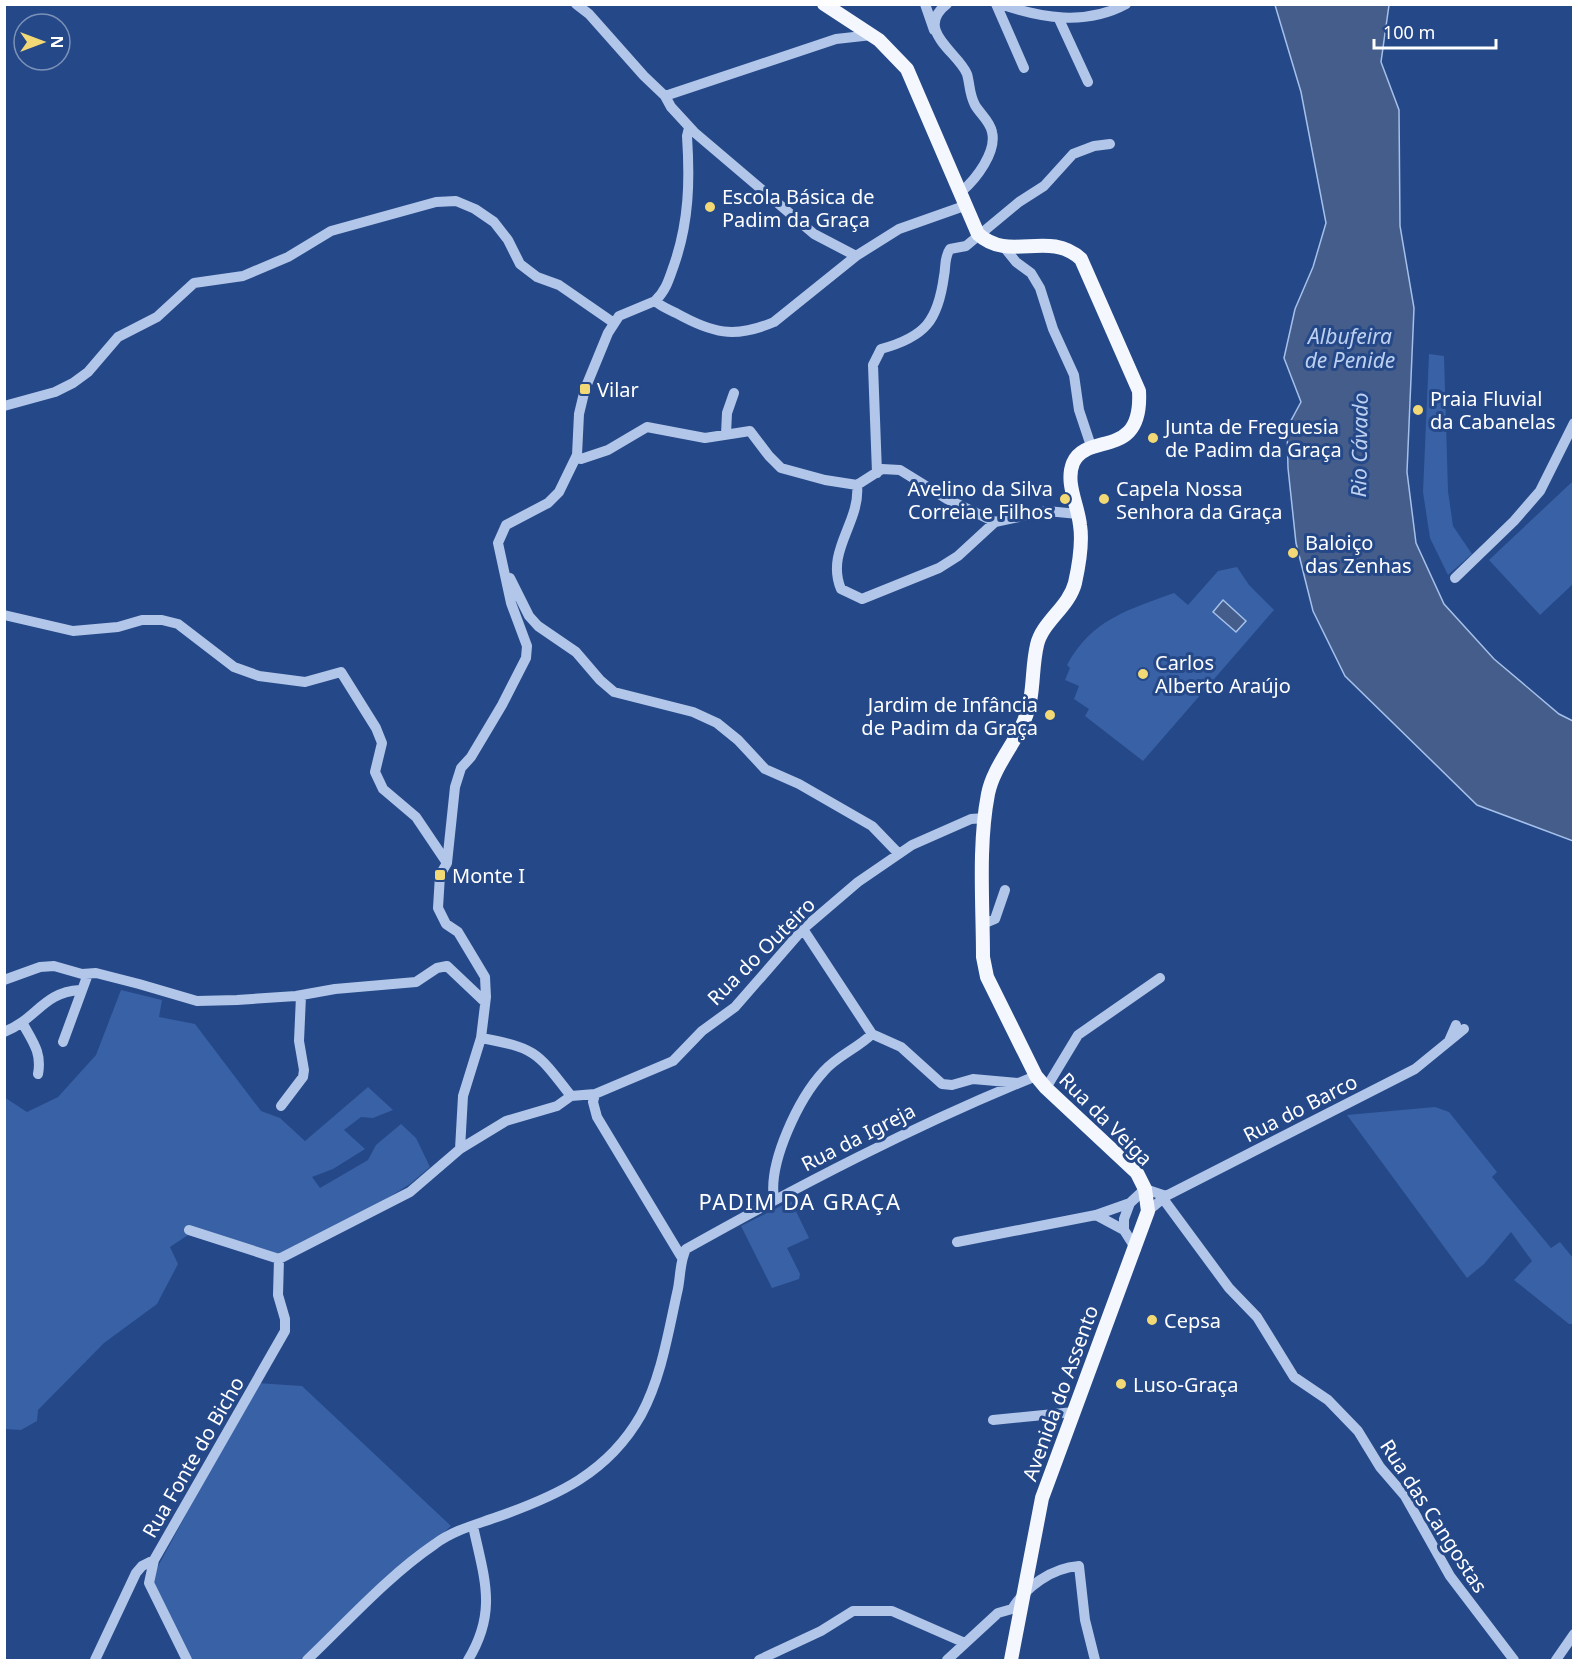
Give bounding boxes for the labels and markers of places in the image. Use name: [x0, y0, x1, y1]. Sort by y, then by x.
place label: Escola Básica de Padim da Graça: [722, 183, 875, 233]
marker: Escola Básica de Padim da Graça: [703, 200, 717, 214]
place label: Vilar: [597, 376, 639, 403]
marker: Vilar: [578, 382, 592, 396]
place label: Praia Fluvial da Cabanelas: [1430, 385, 1556, 435]
marker: Praia Fluvial da Cabanelas: [1411, 403, 1425, 417]
place label: Junta de Freguesia de Padim da Graça: [1163, 413, 1342, 463]
marker: Junta de Freguesia de Padim da Graça: [1146, 431, 1160, 445]
place label: Avelino da Silva Correia e Filhos: [907, 475, 1053, 525]
place label: Capela Nossa Senhora da Graça: [1116, 475, 1283, 525]
marker: Avelino da Silva Correia e Filhos: [1058, 492, 1072, 506]
marker: Capela Nossa Senhora da Graça: [1097, 492, 1111, 506]
place label: Baloiço das Zenhas: [1305, 529, 1412, 579]
marker: Baloiço das Zenhas: [1286, 546, 1300, 560]
place label: Carlos Alberto Araújo: [1155, 649, 1291, 699]
marker: Carlos Alberto Araújo: [1136, 667, 1150, 681]
place label: Jardim de Infância de Padim da Graça: [861, 691, 1038, 741]
marker: Jardim de Infância de Padim da Graça: [1043, 708, 1057, 722]
place label: Monte I: [452, 862, 525, 889]
marker: Monte I: [433, 868, 447, 882]
place label: Cepsa: [1164, 1307, 1221, 1334]
marker: Cepsa: [1145, 1313, 1159, 1327]
place label: Luso-Graça: [1133, 1371, 1238, 1398]
marker: Luso-Graça: [1114, 1377, 1128, 1391]

